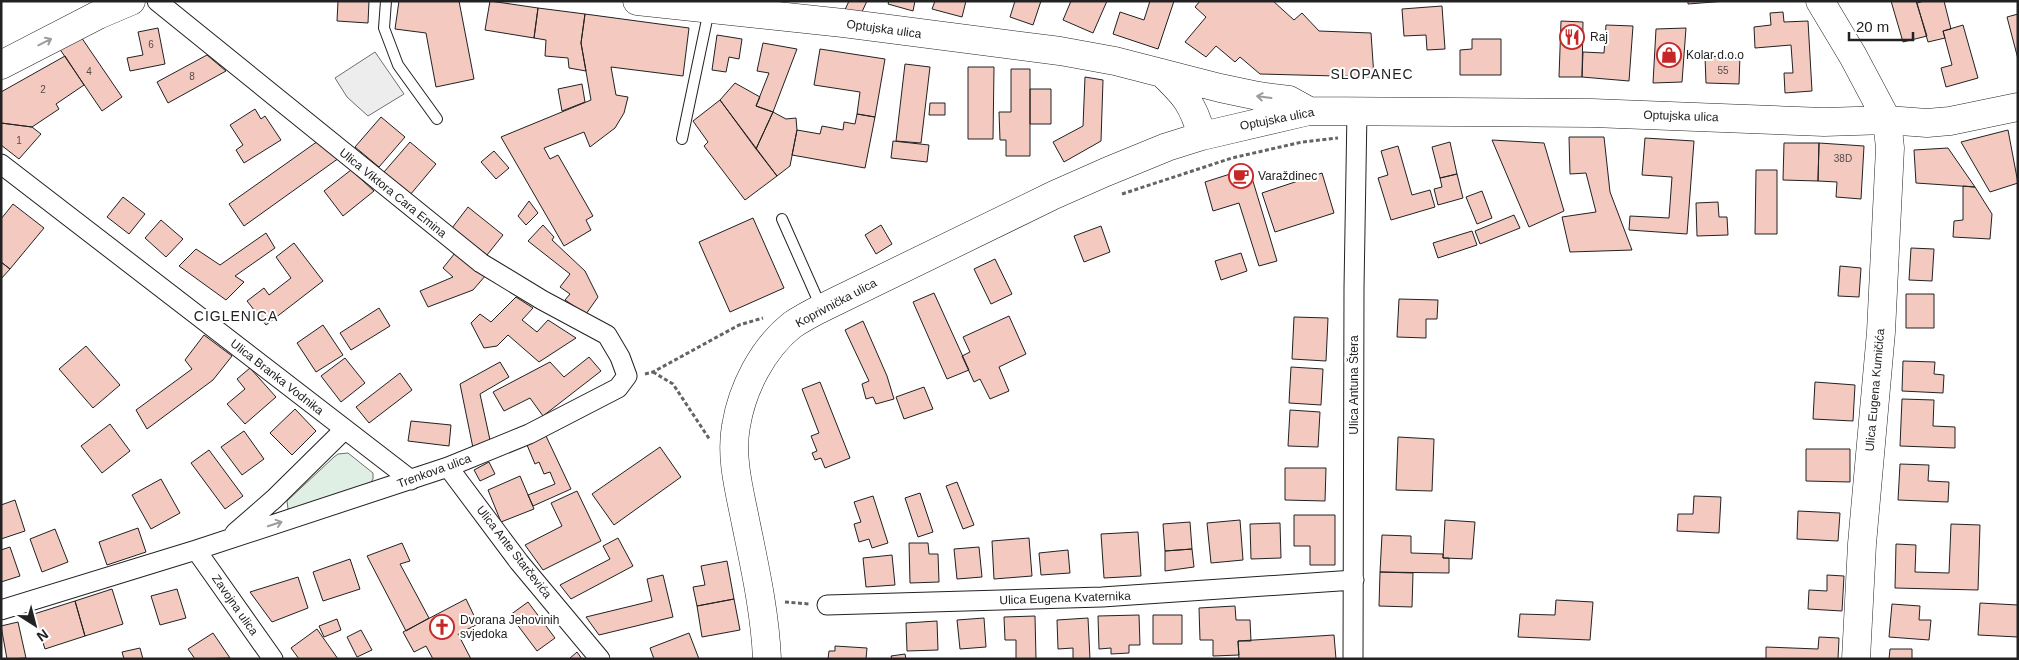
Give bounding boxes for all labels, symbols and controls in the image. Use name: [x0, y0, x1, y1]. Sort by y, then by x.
scale bar: [1849, 10, 1913, 42]
street label: Optujska ulica: [846, 17, 923, 41]
text: 20 m: [1856, 18, 1889, 35]
restaurant icon: Raj: [1559, 24, 1585, 50]
place label: Raj: [1590, 30, 1608, 44]
one-way arrow: [37, 37, 52, 47]
house number: 6: [148, 39, 154, 50]
shop icon: Kolar d.o.o: [1656, 42, 1682, 68]
place label: Kolar d.o.o: [1686, 48, 1744, 62]
house number: 55: [1717, 65, 1729, 76]
house number: 4: [86, 66, 92, 77]
district label: SLOPANEC: [1330, 66, 1414, 82]
house number: 8: [189, 71, 195, 82]
house number: 2: [40, 84, 46, 95]
one-way arrow: [1256, 92, 1272, 102]
street label: Optujska ulica: [1239, 105, 1316, 133]
street label: Optujska ulica: [1643, 108, 1719, 124]
house number: 1: [16, 135, 22, 146]
street label: Ulica Viktora Cara Emina: [337, 145, 450, 241]
house number: 38D: [1834, 153, 1852, 164]
cafe icon: Varaždinec: [1228, 163, 1254, 189]
place label: Varaždinec: [1258, 169, 1317, 183]
street label: Koprivnička ulica: [793, 276, 879, 330]
district label: CIGLENICA: [194, 308, 278, 324]
street label: Ulica Eugena Kumičića: [1863, 328, 1887, 452]
street label: Ulica Antuna Štera: [1346, 335, 1361, 435]
street label: Ulica Branka Vodnika: [228, 336, 327, 418]
street label: Trenkova ulica: [395, 451, 473, 491]
street label: Ulica Ante Starčevića: [474, 503, 555, 601]
one-way arrow: [266, 519, 282, 528]
street label: Zavojna ulica: [209, 572, 261, 638]
street label: Ulica Eugena Kvaternika: [999, 589, 1131, 607]
north arrow: [10, 600, 60, 650]
place label: Dvorana Jehovinih svjedoka: [460, 613, 559, 641]
church icon: Dvorana Jehovinih svjedoka: [429, 614, 455, 640]
text: N: [34, 626, 51, 645]

